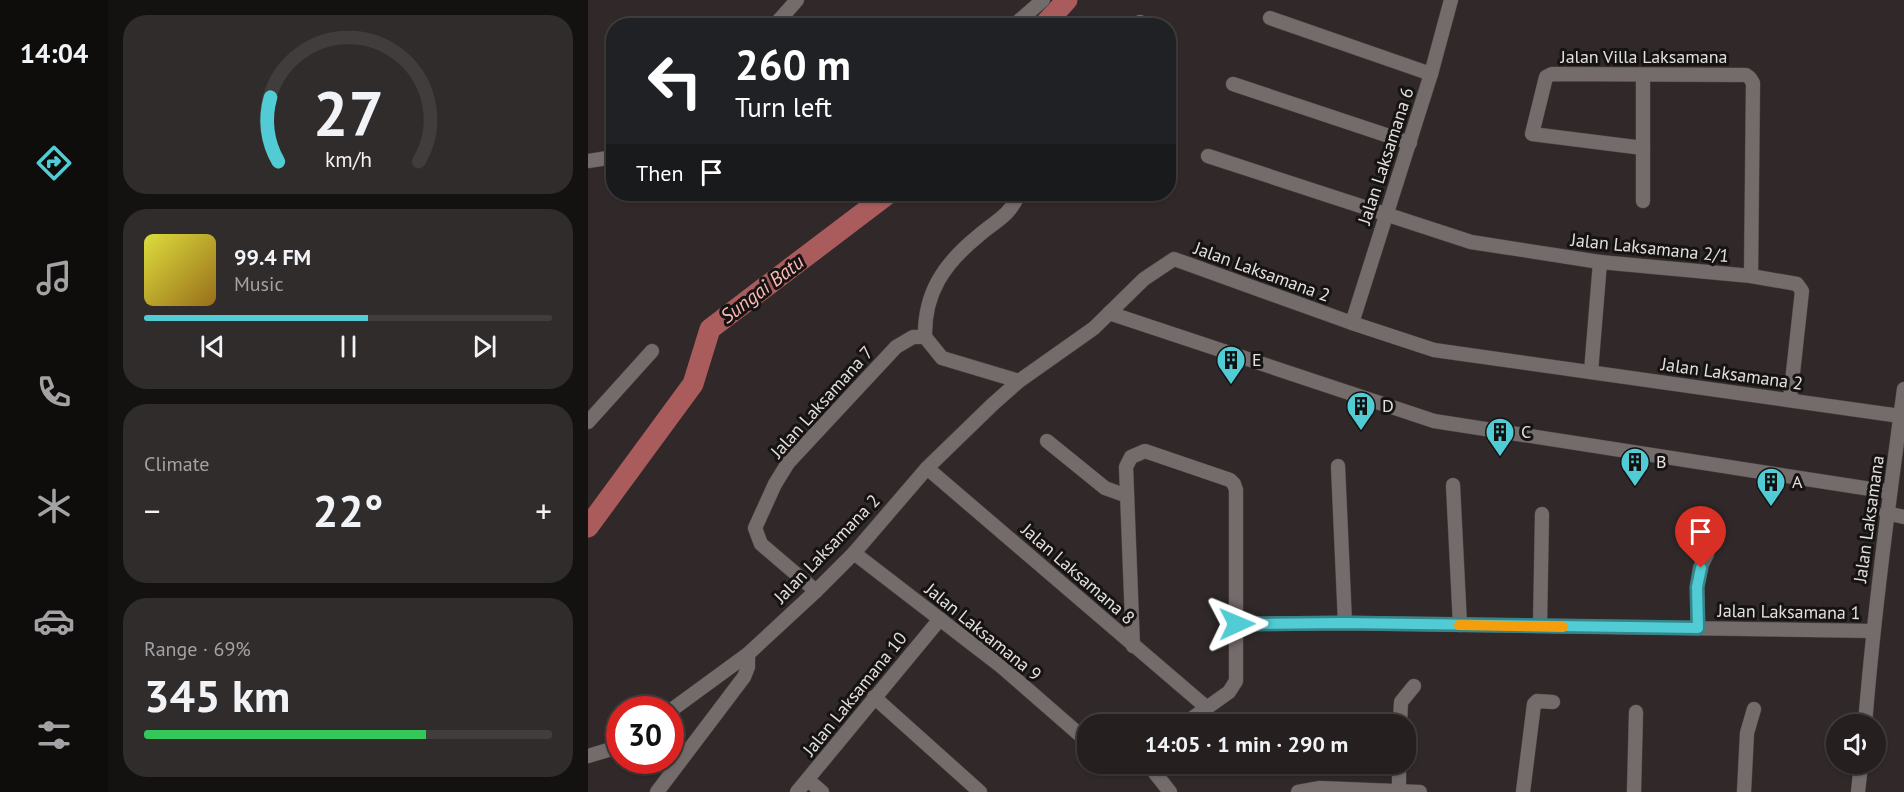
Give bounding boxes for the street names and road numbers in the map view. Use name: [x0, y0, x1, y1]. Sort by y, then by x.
street label: Jalan Villa Laksamana: [1559, 45, 1728, 68]
street label: Jalan Laksamana 6: [1352, 84, 1419, 228]
street label: Jalan Laksamana 2/1: [1569, 228, 1730, 267]
street label: Jalan Laksamana 2: [1190, 236, 1333, 307]
street label: Jalan Laksamana 7: [765, 341, 878, 463]
street label: Jalan Laksamana 2: [1659, 352, 1804, 395]
street label: Jalan Laksamana: [1848, 454, 1889, 585]
street label: Jalan Laksamana 2: [768, 489, 885, 609]
street label: Jalan Laksamana 8: [1016, 517, 1140, 629]
street label: Jalan Laksamana 9: [920, 577, 1046, 686]
street label: Jalan Laksamana 1: [1716, 599, 1861, 624]
street label: Jalan Laksamana 10: [797, 627, 912, 761]

